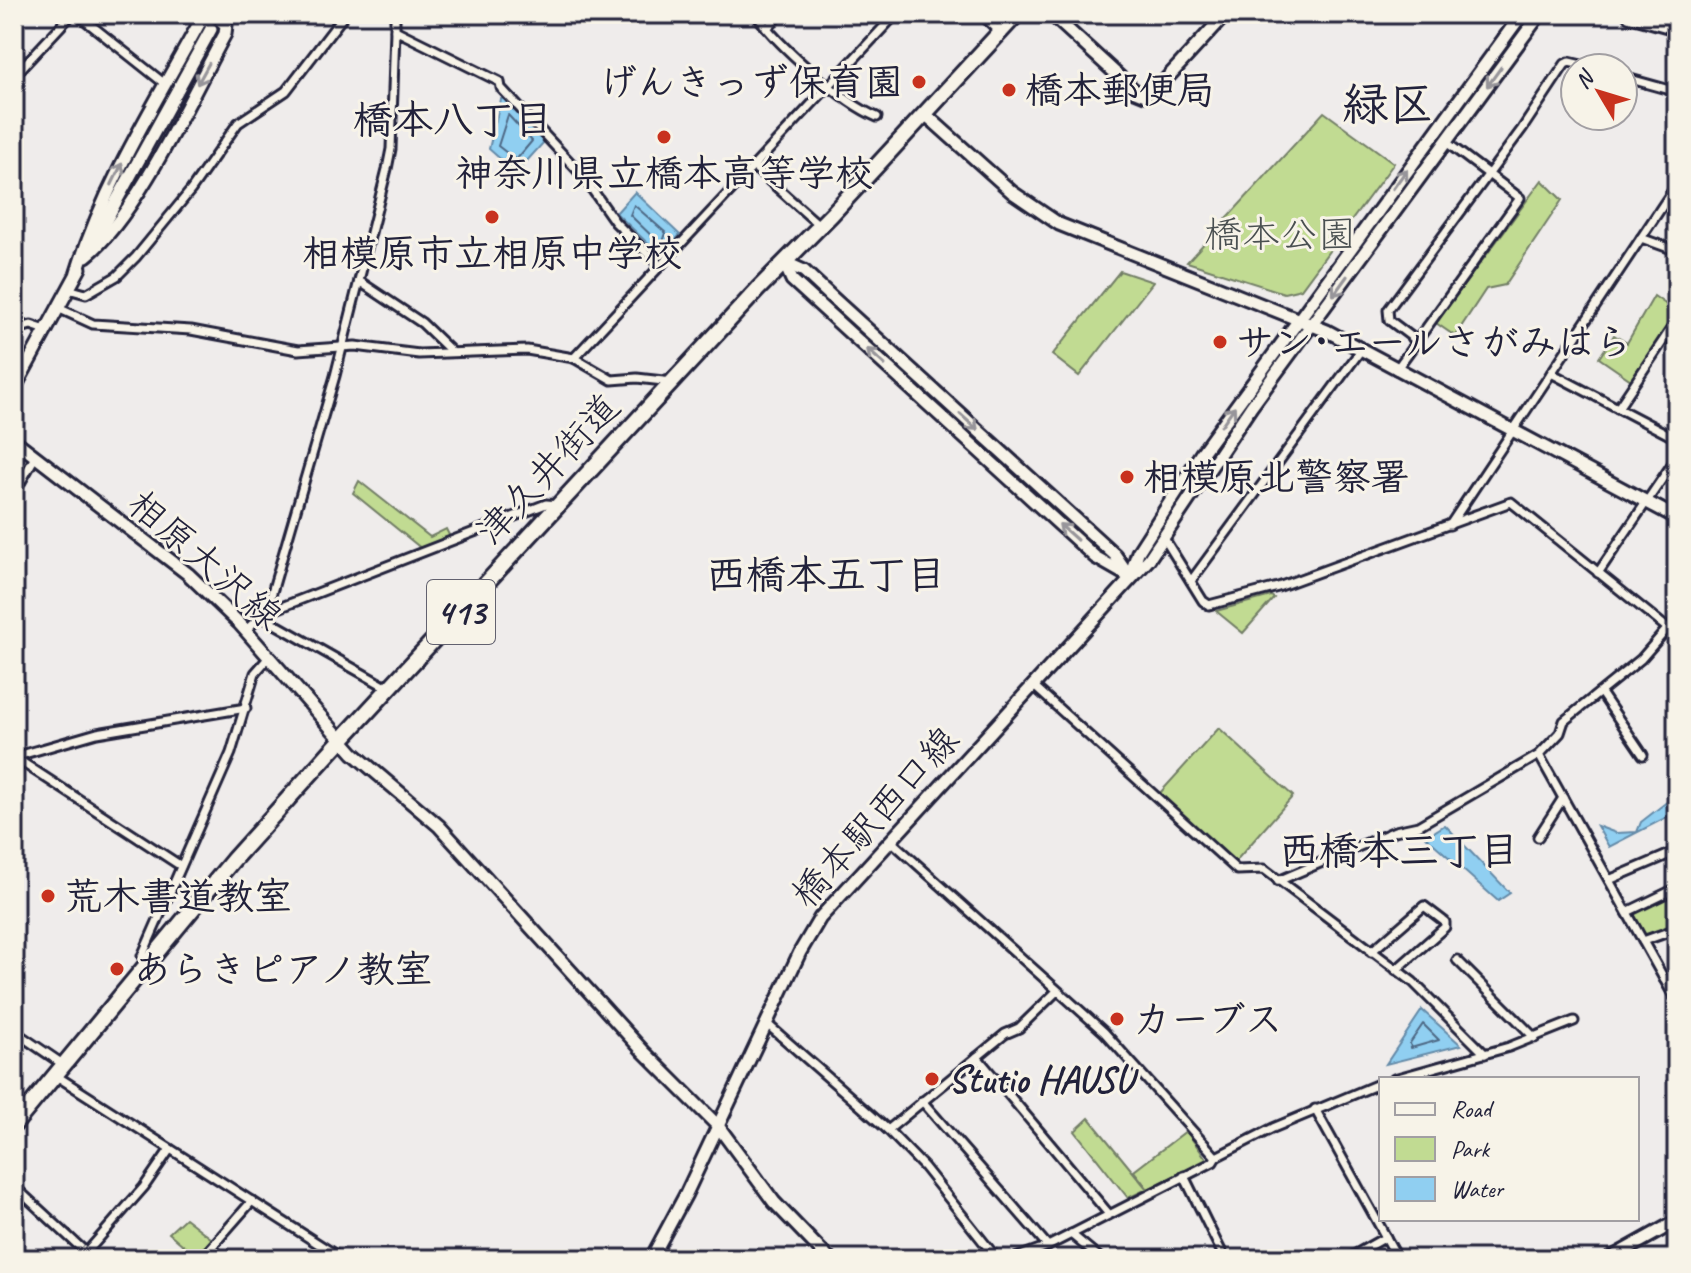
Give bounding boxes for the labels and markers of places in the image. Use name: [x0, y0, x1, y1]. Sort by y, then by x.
place label: げんきっず保育園: [599, 59, 903, 106]
place label: 橋本郵便局: [1025, 67, 1215, 114]
marker: げんきっず保育園: [910, 73, 928, 91]
marker: 橋本郵便局: [1000, 81, 1018, 99]
marker: 神奈川県立橋本高等学校: [655, 128, 673, 146]
place label: 神奈川県立橋本高等学校: [455, 150, 873, 197]
marker: 相模原市立相原中学校: [483, 208, 501, 226]
place label: 相模原市立相原中学校: [302, 230, 682, 277]
place label: サン･エールさがみはら: [1236, 319, 1633, 366]
marker: サン･エールさがみはら: [1211, 333, 1229, 351]
place label: 相模原北警察署: [1143, 454, 1409, 501]
marker: 相模原北警察署: [1118, 468, 1136, 486]
place label: 荒木書道教室: [64, 873, 292, 920]
marker: 荒木書道教室: [39, 887, 57, 905]
place label: あらきピアノ教室: [133, 946, 432, 993]
marker: あらきピアノ教室: [108, 960, 126, 978]
place label: カーブス: [1133, 996, 1283, 1043]
marker: カーブス: [1108, 1010, 1126, 1028]
place label: Stutio HAUSU: [948, 1056, 1139, 1103]
marker: Stutio HAUSU: [923, 1070, 941, 1088]

